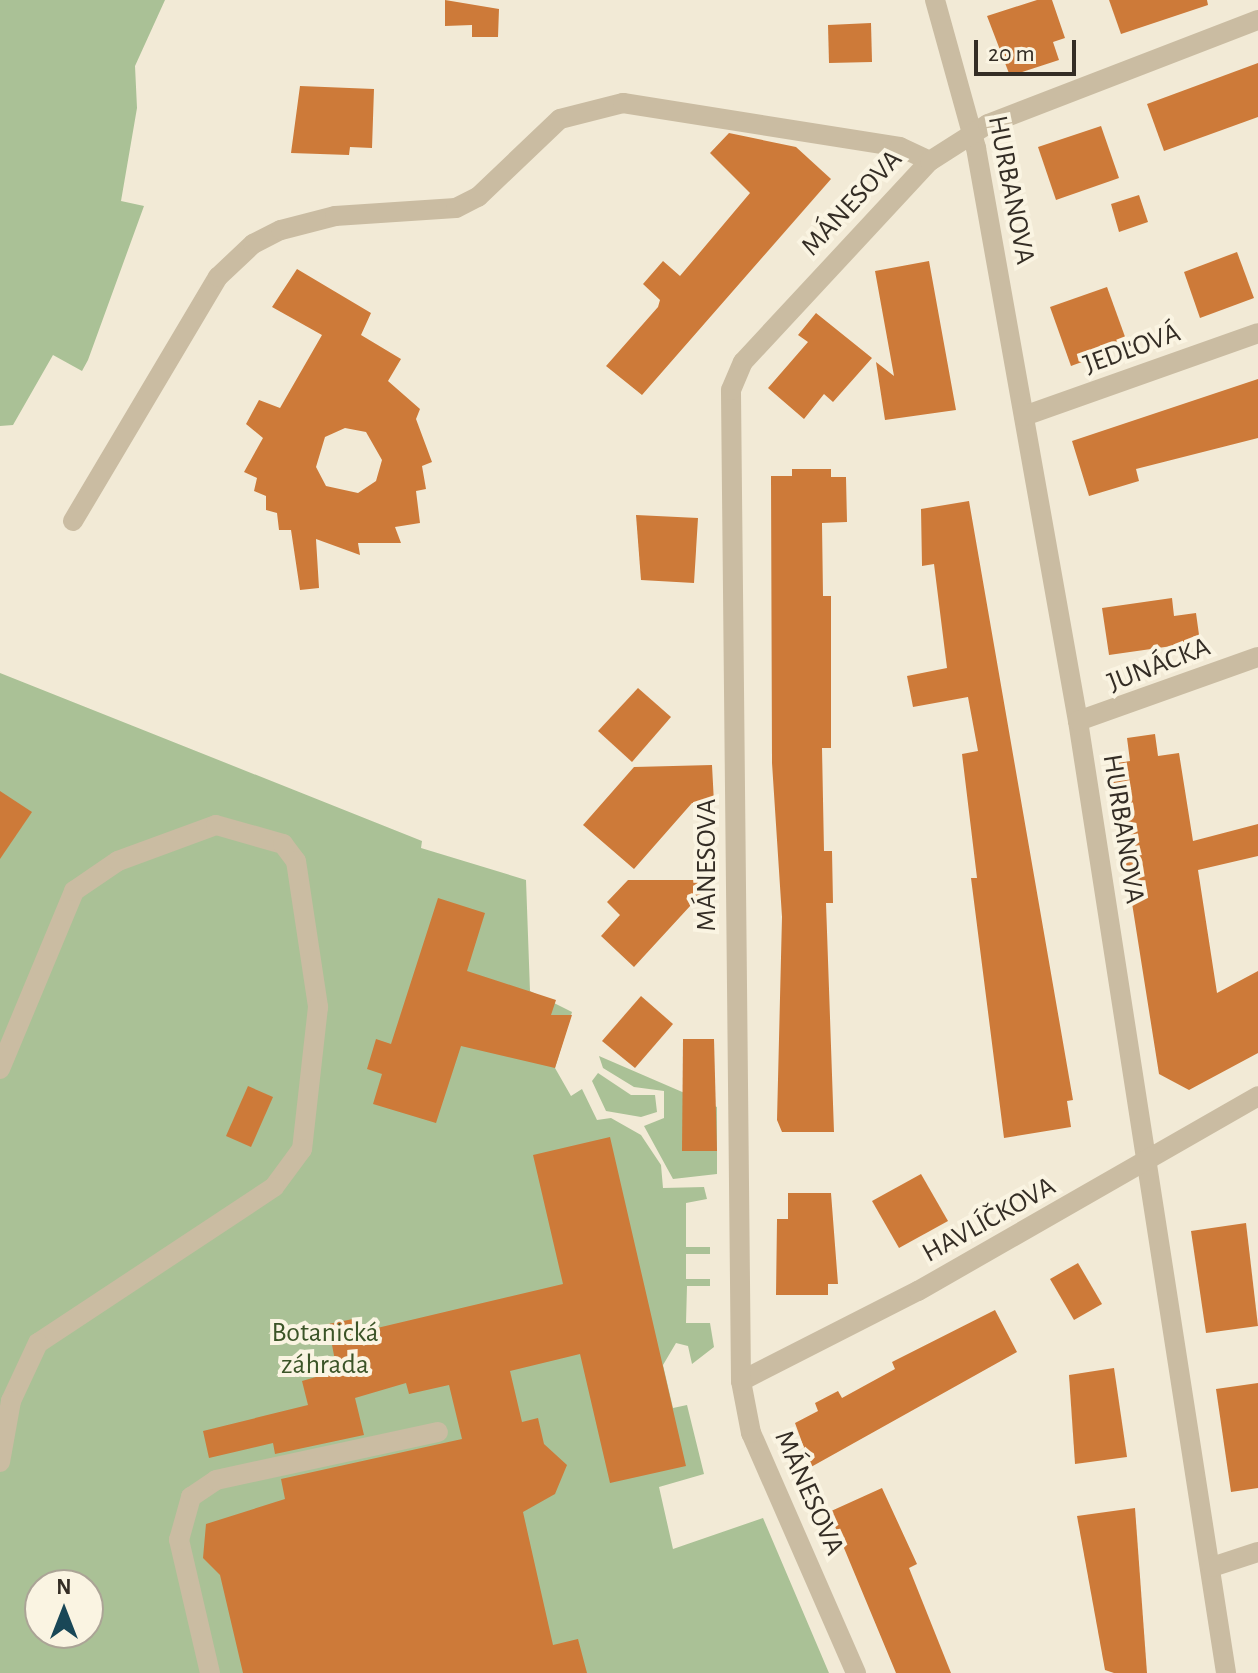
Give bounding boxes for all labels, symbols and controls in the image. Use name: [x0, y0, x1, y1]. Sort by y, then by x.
scale bar: [978, 24, 1080, 74]
text: 20 m: [988, 42, 1035, 66]
street label: HURBANOVA: [980, 113, 1042, 267]
street label: MÁNESOVA: [794, 143, 910, 263]
street label: JEDĽOVÁ: [1079, 316, 1185, 382]
street label: JUNÁCKA: [1103, 630, 1215, 700]
street label: HURBANOVA: [1095, 752, 1151, 906]
street label: MÁNESOVA: [690, 799, 724, 931]
street label: HAVLÍČKOVA: [917, 1170, 1061, 1270]
park label: Botanická záhrada: [271, 1316, 379, 1382]
street label: MÁNESOVA: [767, 1426, 851, 1560]
north arrow: [24, 1569, 104, 1649]
text: N: [56, 1576, 72, 1598]

